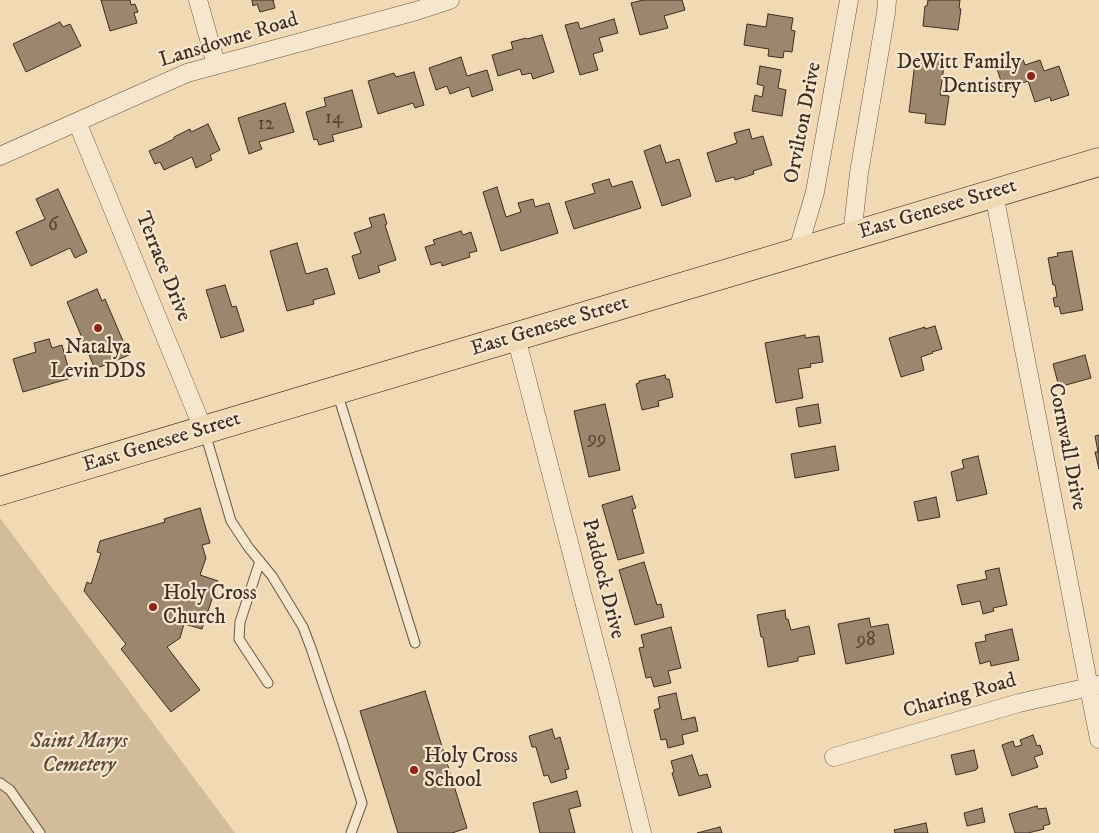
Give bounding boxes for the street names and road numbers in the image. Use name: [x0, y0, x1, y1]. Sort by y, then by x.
street label: Lansdowne Road: [157, 8, 301, 74]
street label: Orvilton Drive: [780, 60, 828, 186]
street label: East Genesee Street: [856, 174, 1020, 246]
street label: Terrace Drive: [129, 208, 195, 326]
street label: East Genesee Street: [468, 291, 632, 363]
street label: Cornwall Drive: [1041, 381, 1091, 513]
street label: East Genesee Street: [80, 407, 244, 479]
street label: Paddock Drive: [575, 516, 629, 642]
street label: Charing Road: [901, 669, 1019, 725]

